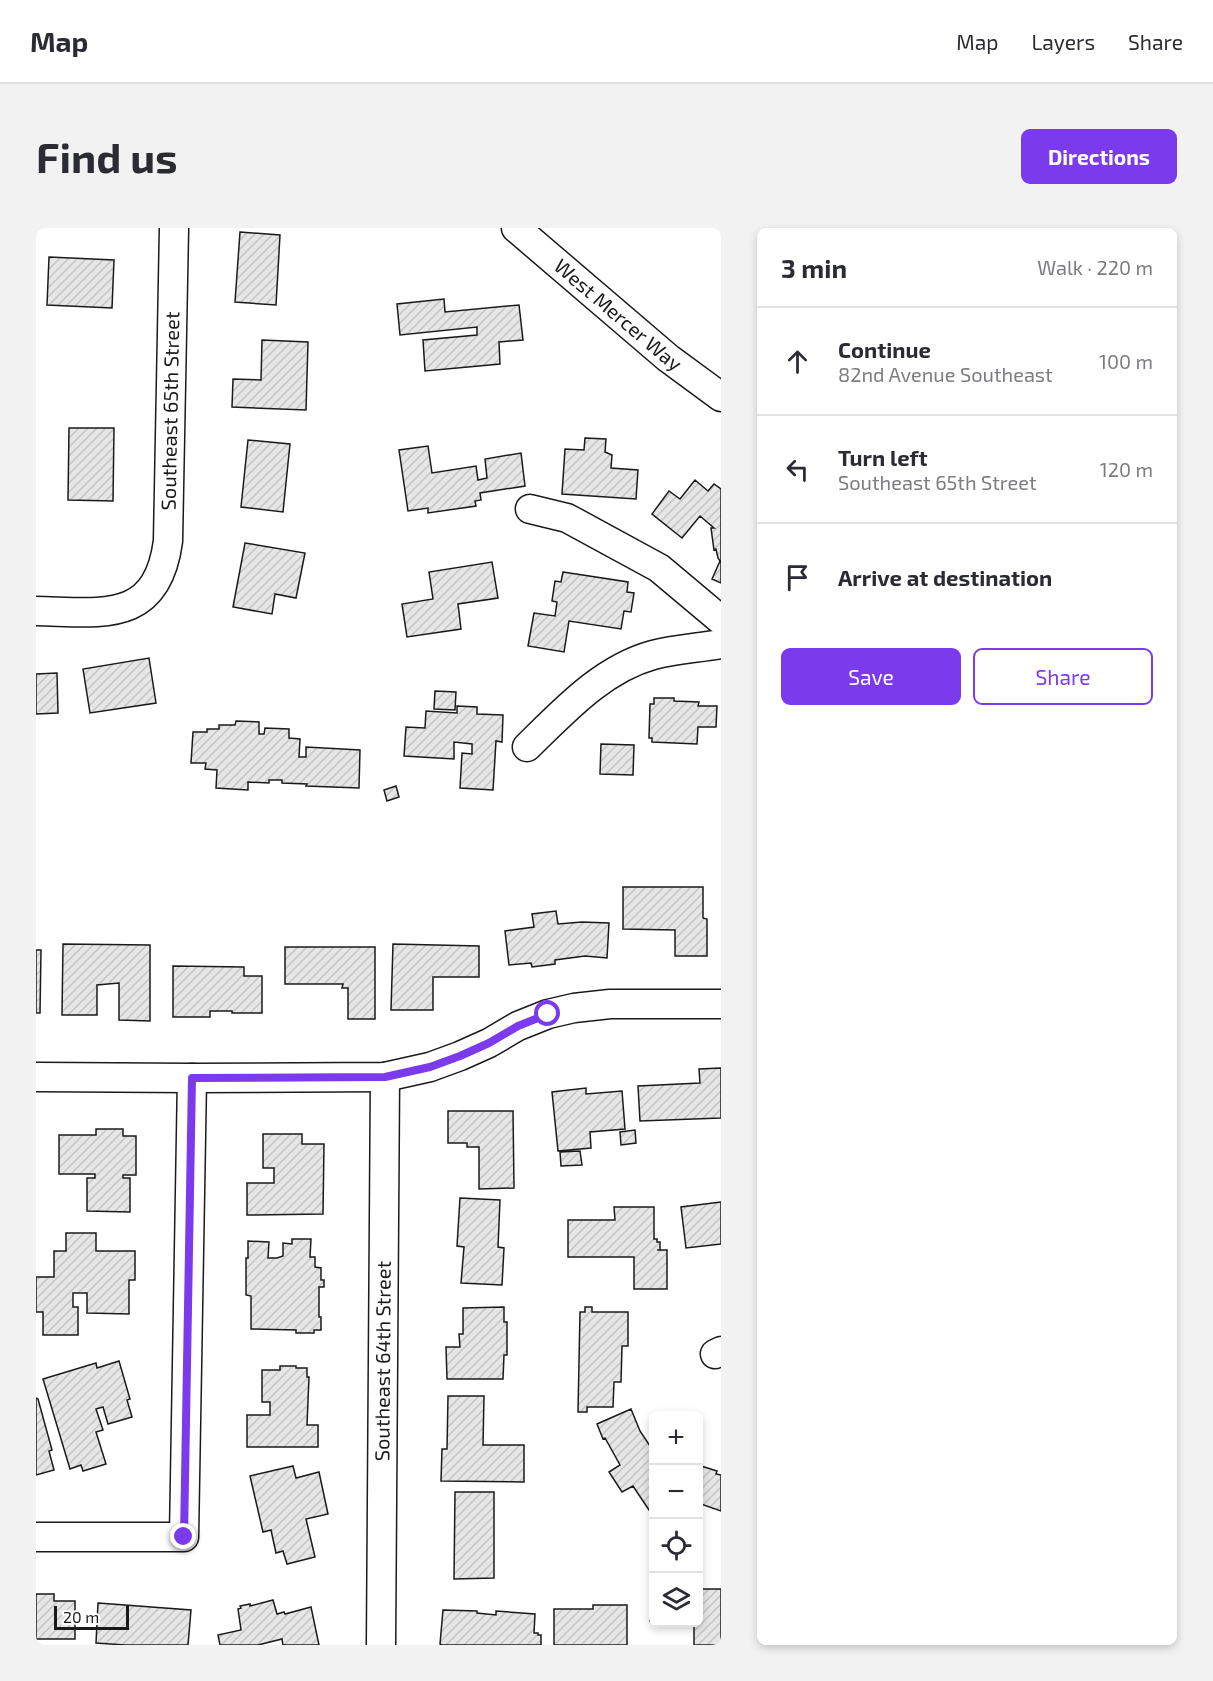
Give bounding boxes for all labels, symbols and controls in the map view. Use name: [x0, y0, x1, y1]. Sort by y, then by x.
text: Map: [30, 24, 88, 58]
text: Map: [956, 29, 998, 54]
text: Layers: [1031, 29, 1095, 54]
text: Share: [1128, 29, 1183, 54]
button: Directions: [1021, 129, 1177, 184]
text: Find us: [36, 131, 178, 181]
text: 3 min: [781, 252, 847, 283]
street label: West Mercer Way: [550, 253, 687, 375]
text: Walk · 220 m: [1037, 255, 1153, 279]
street label: Southeast 65th Street: [156, 311, 183, 511]
text: Continue: [838, 336, 931, 362]
icon: ahead: [781, 345, 814, 378]
text: 100 m: [1099, 349, 1153, 373]
text: 82nd Avenue Southeast: [838, 362, 1053, 386]
text: Turn left: [838, 444, 927, 470]
icon: left: [781, 453, 814, 486]
text: 120 m: [1100, 457, 1153, 481]
text: Southeast 65th Street: [838, 470, 1037, 494]
icon: arrive: [781, 561, 814, 594]
text: Arrive at destination: [838, 564, 1052, 590]
button: Save: [781, 648, 961, 705]
button: Share: [973, 648, 1153, 705]
route start: [534, 1000, 560, 1026]
street label: Southeast 64th Street: [369, 1260, 395, 1461]
map controls: [649, 1411, 703, 1627]
button: +: [649, 1411, 703, 1465]
button: −: [649, 1465, 703, 1519]
button: locate: [649, 1519, 703, 1573]
route end: [170, 1523, 196, 1549]
button: layers: [649, 1573, 703, 1627]
scale bar: [54, 1603, 129, 1630]
text: 20 m: [63, 1607, 99, 1626]

